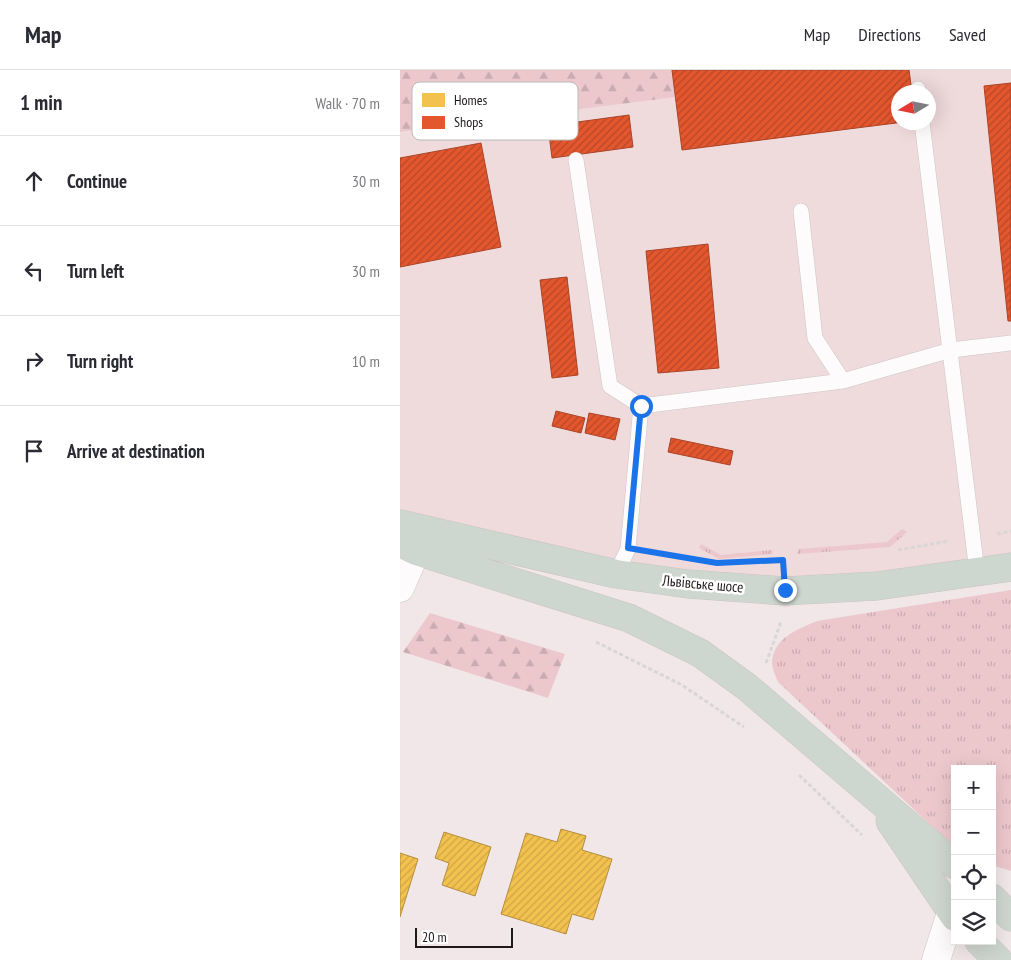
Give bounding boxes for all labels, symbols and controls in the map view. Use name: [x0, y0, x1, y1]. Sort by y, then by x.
text: Map: [25, 19, 62, 50]
text: Map: [804, 23, 830, 46]
text: Directions: [858, 23, 921, 46]
text: Saved: [949, 23, 986, 46]
legend: [412, 82, 578, 140]
north arrow: [891, 85, 936, 130]
text: 1 min: [20, 89, 62, 116]
text: Homes: [454, 91, 487, 109]
text: Walk · 70 m: [315, 93, 380, 113]
text: Shops: [454, 113, 483, 131]
icon: ahead: [20, 167, 48, 195]
text: Continue: [67, 169, 127, 193]
text: 30 m: [352, 171, 380, 191]
icon: left: [20, 257, 48, 285]
text: Turn left: [67, 259, 124, 283]
text: 30 m: [352, 261, 380, 281]
icon: right: [20, 347, 48, 375]
text: Turn right: [67, 349, 133, 373]
text: 10 m: [352, 351, 380, 371]
route start: [630, 395, 653, 418]
icon: arrive: [20, 437, 48, 465]
text: Arrive at destination: [67, 439, 205, 463]
street label: Львівське шосе: [661, 570, 744, 597]
route end: [774, 579, 797, 602]
map controls: [951, 765, 996, 945]
button: +: [951, 765, 996, 810]
button: −: [951, 810, 996, 855]
button: locate: [951, 855, 996, 900]
button: layers: [951, 900, 996, 945]
scale bar: [415, 925, 512, 948]
text: 20 m: [422, 928, 447, 946]

